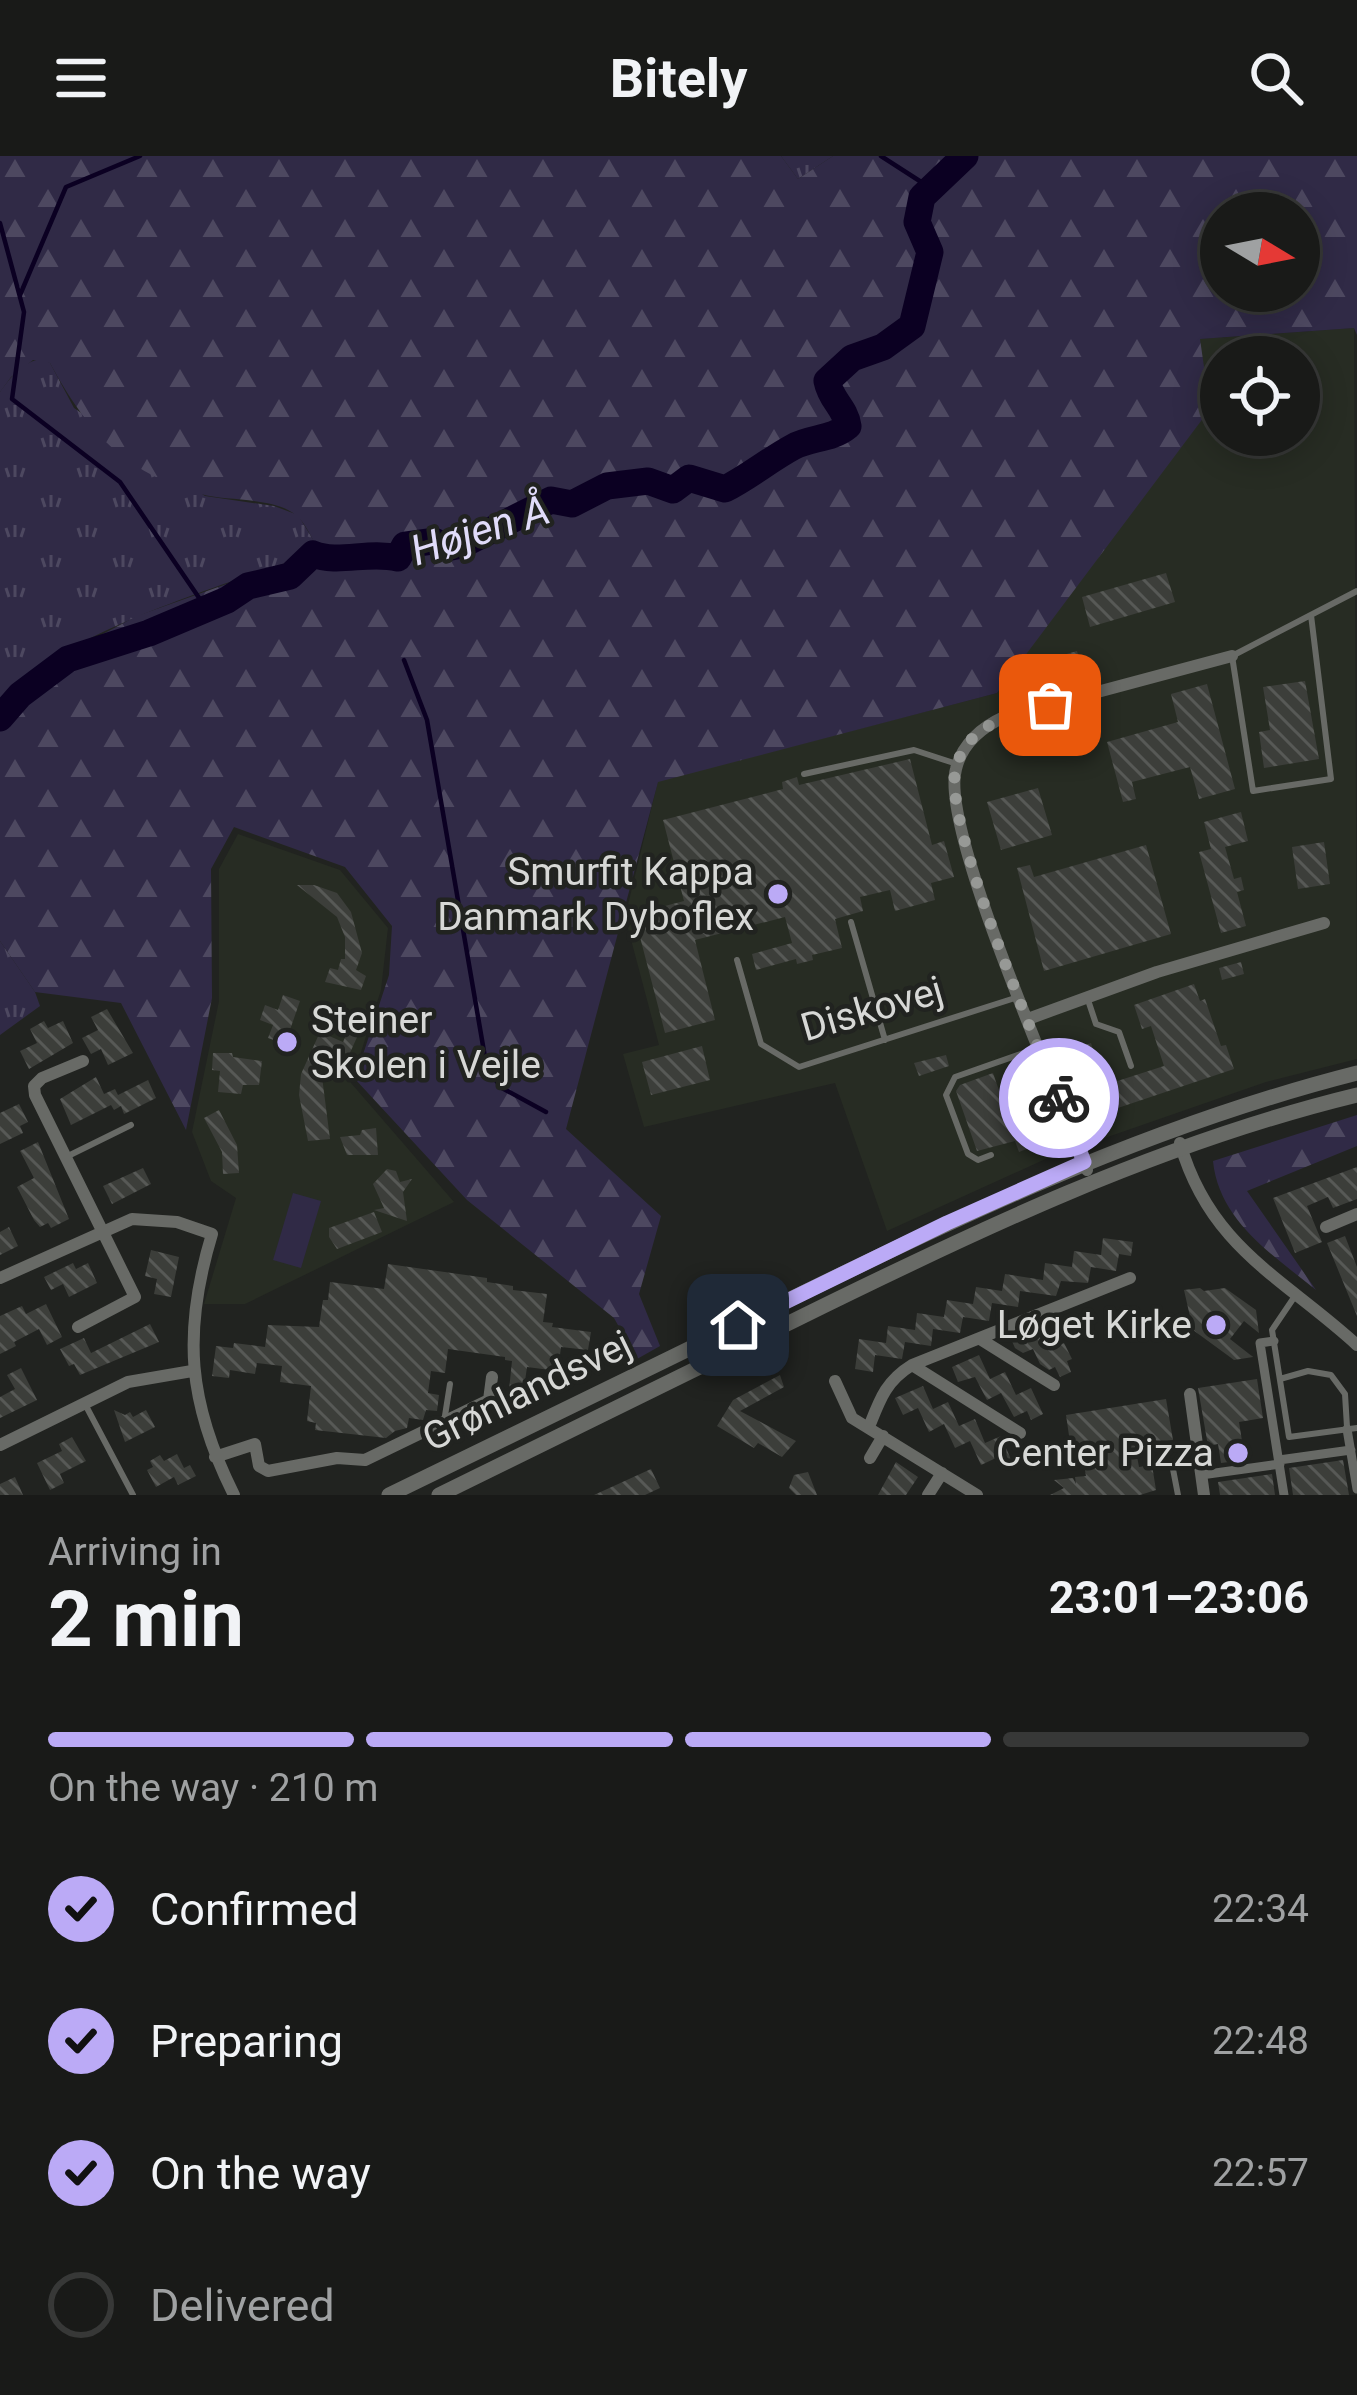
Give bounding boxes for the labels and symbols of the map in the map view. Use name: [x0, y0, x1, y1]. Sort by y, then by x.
north arrow: [1200, 192, 1320, 312]
water label: Højen Å: [404, 484, 556, 575]
pin: [999, 654, 1101, 756]
place label: Smurfit Kappa Danmark Dyboflex: [437, 849, 754, 940]
marker: Smurfit Kappa Danmark Dyboflex: [765, 881, 791, 907]
street label: Diskovej: [796, 967, 948, 1051]
place label: Steiner Skolen i Vejle: [311, 997, 541, 1088]
marker: Steiner Skolen i Vejle: [274, 1029, 300, 1055]
courier: [999, 1038, 1119, 1158]
pin: [687, 1274, 789, 1376]
place label: Løget Kirke: [997, 1302, 1192, 1348]
marker: Løget Kirke: [1203, 1312, 1229, 1338]
street label: Grønlandsvej: [415, 1321, 639, 1461]
place label: Center Pizza: [996, 1430, 1214, 1476]
marker: Center Pizza: [1225, 1440, 1251, 1466]

